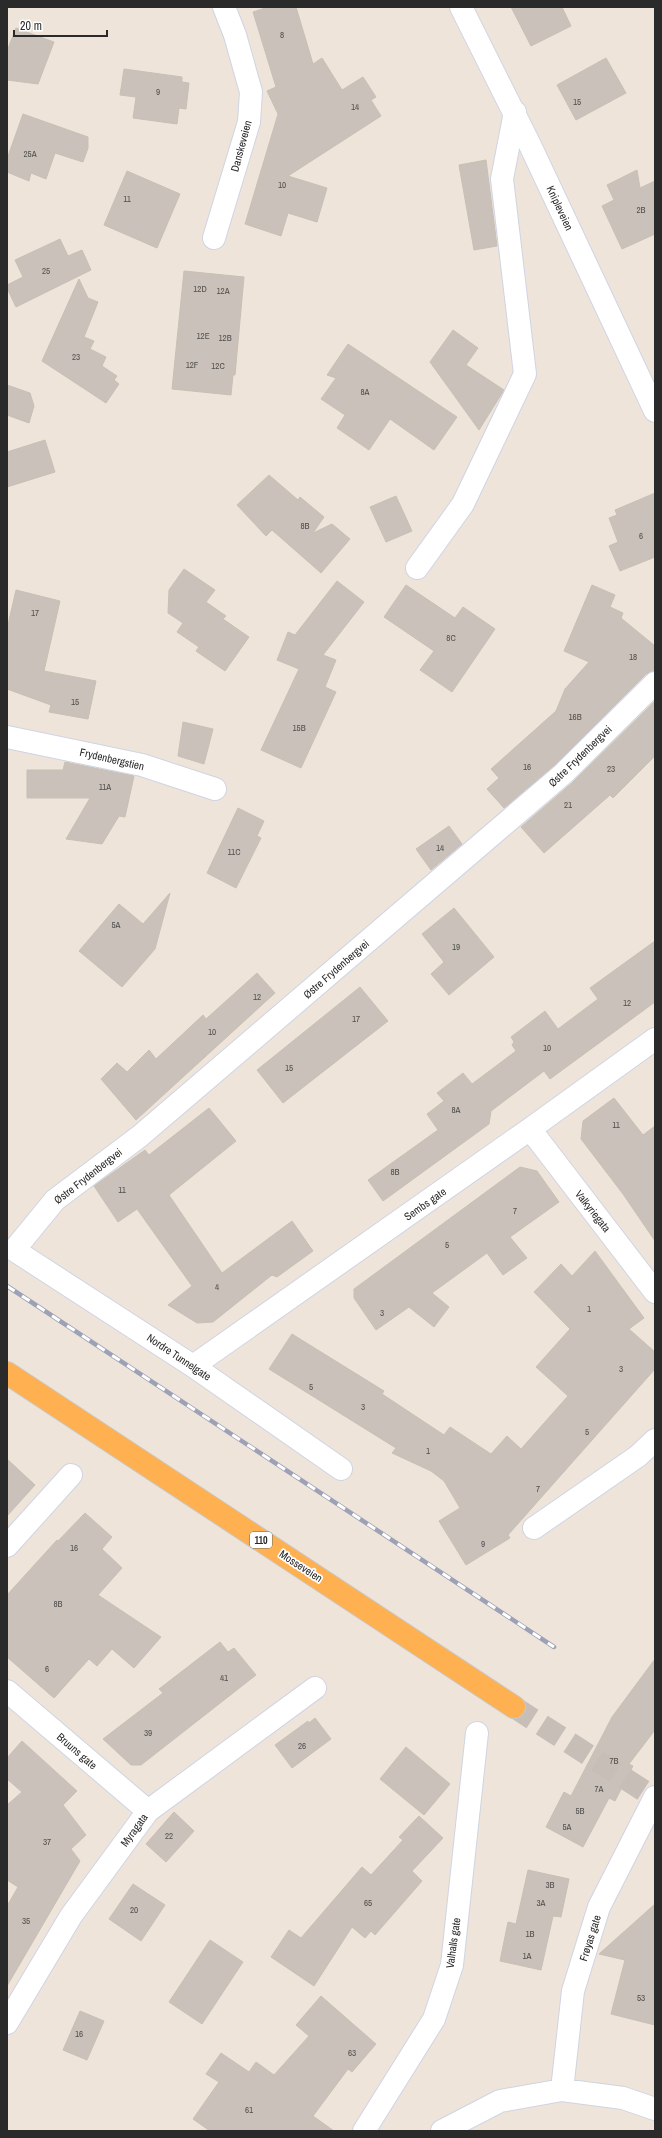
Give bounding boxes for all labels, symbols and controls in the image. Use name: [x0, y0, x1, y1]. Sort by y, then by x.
scale bar: [14, 12, 107, 38]
text: 20 m: [20, 18, 42, 34]
house number: 8: [280, 29, 284, 41]
house number: 9: [156, 86, 160, 98]
house number: 15: [573, 96, 581, 108]
house number: 14: [351, 101, 359, 113]
street label: Danskeveien: [227, 119, 255, 173]
house number: 25A: [23, 148, 37, 160]
house number: 10: [278, 179, 286, 191]
street label: Knipleveien: [544, 183, 576, 233]
house number: 11: [123, 193, 131, 205]
house number: 2B: [636, 204, 646, 216]
house number: 25: [42, 265, 50, 277]
house number: 12D: [193, 283, 207, 295]
house number: 12A: [216, 285, 230, 297]
house number: 12E: [196, 330, 210, 342]
house number: 12B: [218, 332, 232, 344]
house number: 23: [72, 351, 80, 363]
house number: 12F: [186, 359, 199, 371]
house number: 12C: [211, 360, 225, 372]
house number: 8A: [360, 386, 370, 398]
house number: 8B: [300, 520, 310, 532]
house number: 6: [639, 530, 643, 542]
house number: 17: [31, 607, 39, 619]
house number: 8C: [446, 632, 456, 644]
house number: 18: [629, 651, 637, 663]
house number: 15: [71, 696, 79, 708]
house number: 16B: [568, 711, 582, 723]
house number: 15B: [292, 722, 306, 734]
street label: Østre Frydenbergvei: [545, 722, 615, 790]
street label: Frydenbergstien: [78, 745, 146, 773]
house number: 16: [523, 761, 531, 773]
house number: 23: [607, 763, 615, 775]
house number: 11A: [99, 781, 111, 793]
house number: 21: [564, 799, 572, 811]
house number: 14: [436, 842, 444, 854]
house number: 11C: [228, 846, 241, 858]
house number: 5A: [111, 919, 121, 931]
street label: Østre Frydenbergvei: [300, 937, 372, 1001]
house number: 19: [452, 941, 460, 953]
house number: 12: [253, 991, 261, 1003]
house number: 12: [623, 997, 631, 1009]
house number: 17: [352, 1013, 360, 1025]
house number: 10: [208, 1026, 216, 1038]
house number: 10: [543, 1042, 551, 1054]
house number: 15: [285, 1062, 293, 1074]
house number: 8A: [451, 1104, 461, 1116]
house number: 11: [612, 1119, 620, 1131]
street label: Østre Frydenbergvei: [51, 1145, 125, 1207]
house number: 8B: [390, 1166, 400, 1178]
house number: 11: [118, 1184, 126, 1196]
street label: Sembs gate: [401, 1184, 449, 1224]
street label: Valkyriegata: [572, 1187, 614, 1235]
house number: 7: [513, 1205, 517, 1217]
house number: 5: [445, 1239, 449, 1251]
house number: 4: [215, 1281, 219, 1293]
house number: 1: [587, 1303, 591, 1315]
house number: 3: [380, 1307, 384, 1319]
street label: Nordre Tunnelgate: [144, 1330, 214, 1384]
house number: 3: [619, 1363, 623, 1375]
house number: 5: [309, 1381, 313, 1393]
house number: 3: [361, 1401, 365, 1413]
house number: 5: [585, 1426, 589, 1438]
house number: 1: [426, 1445, 430, 1457]
house number: 7: [536, 1483, 540, 1495]
road number: 110: [250, 1532, 272, 1548]
house number: 9: [481, 1538, 485, 1550]
house number: 16: [70, 1542, 78, 1554]
street label: Mosseveien: [277, 1547, 325, 1585]
house number: 8B: [53, 1598, 63, 1610]
house number: 6: [45, 1663, 49, 1675]
house number: 41: [220, 1672, 228, 1684]
house number: 39: [144, 1727, 152, 1739]
street label: Bruuns gate: [54, 1730, 100, 1772]
house number: 26: [298, 1740, 306, 1752]
house number: 7B: [609, 1755, 619, 1767]
house number: 7A: [594, 1783, 604, 1795]
house number: 5B: [575, 1805, 585, 1817]
street label: Myragata: [117, 1811, 151, 1849]
house number: 5A: [562, 1821, 572, 1833]
house number: 22: [165, 1830, 173, 1842]
house number: 37: [43, 1836, 51, 1848]
house number: 3B: [545, 1879, 555, 1891]
house number: 65: [364, 1897, 372, 1909]
house number: 3A: [536, 1897, 546, 1909]
house number: 20: [130, 1904, 138, 1916]
street label: Frøyas gate: [576, 1913, 604, 1963]
house number: 35: [22, 1915, 30, 1927]
street label: Valhalls gate: [443, 1917, 463, 1969]
house number: 1B: [525, 1928, 535, 1940]
house number: 1A: [522, 1950, 532, 1962]
house number: 53: [637, 1992, 645, 2004]
house number: 16: [75, 2028, 83, 2040]
house number: 63: [348, 2047, 356, 2059]
house number: 61: [245, 2104, 253, 2116]

